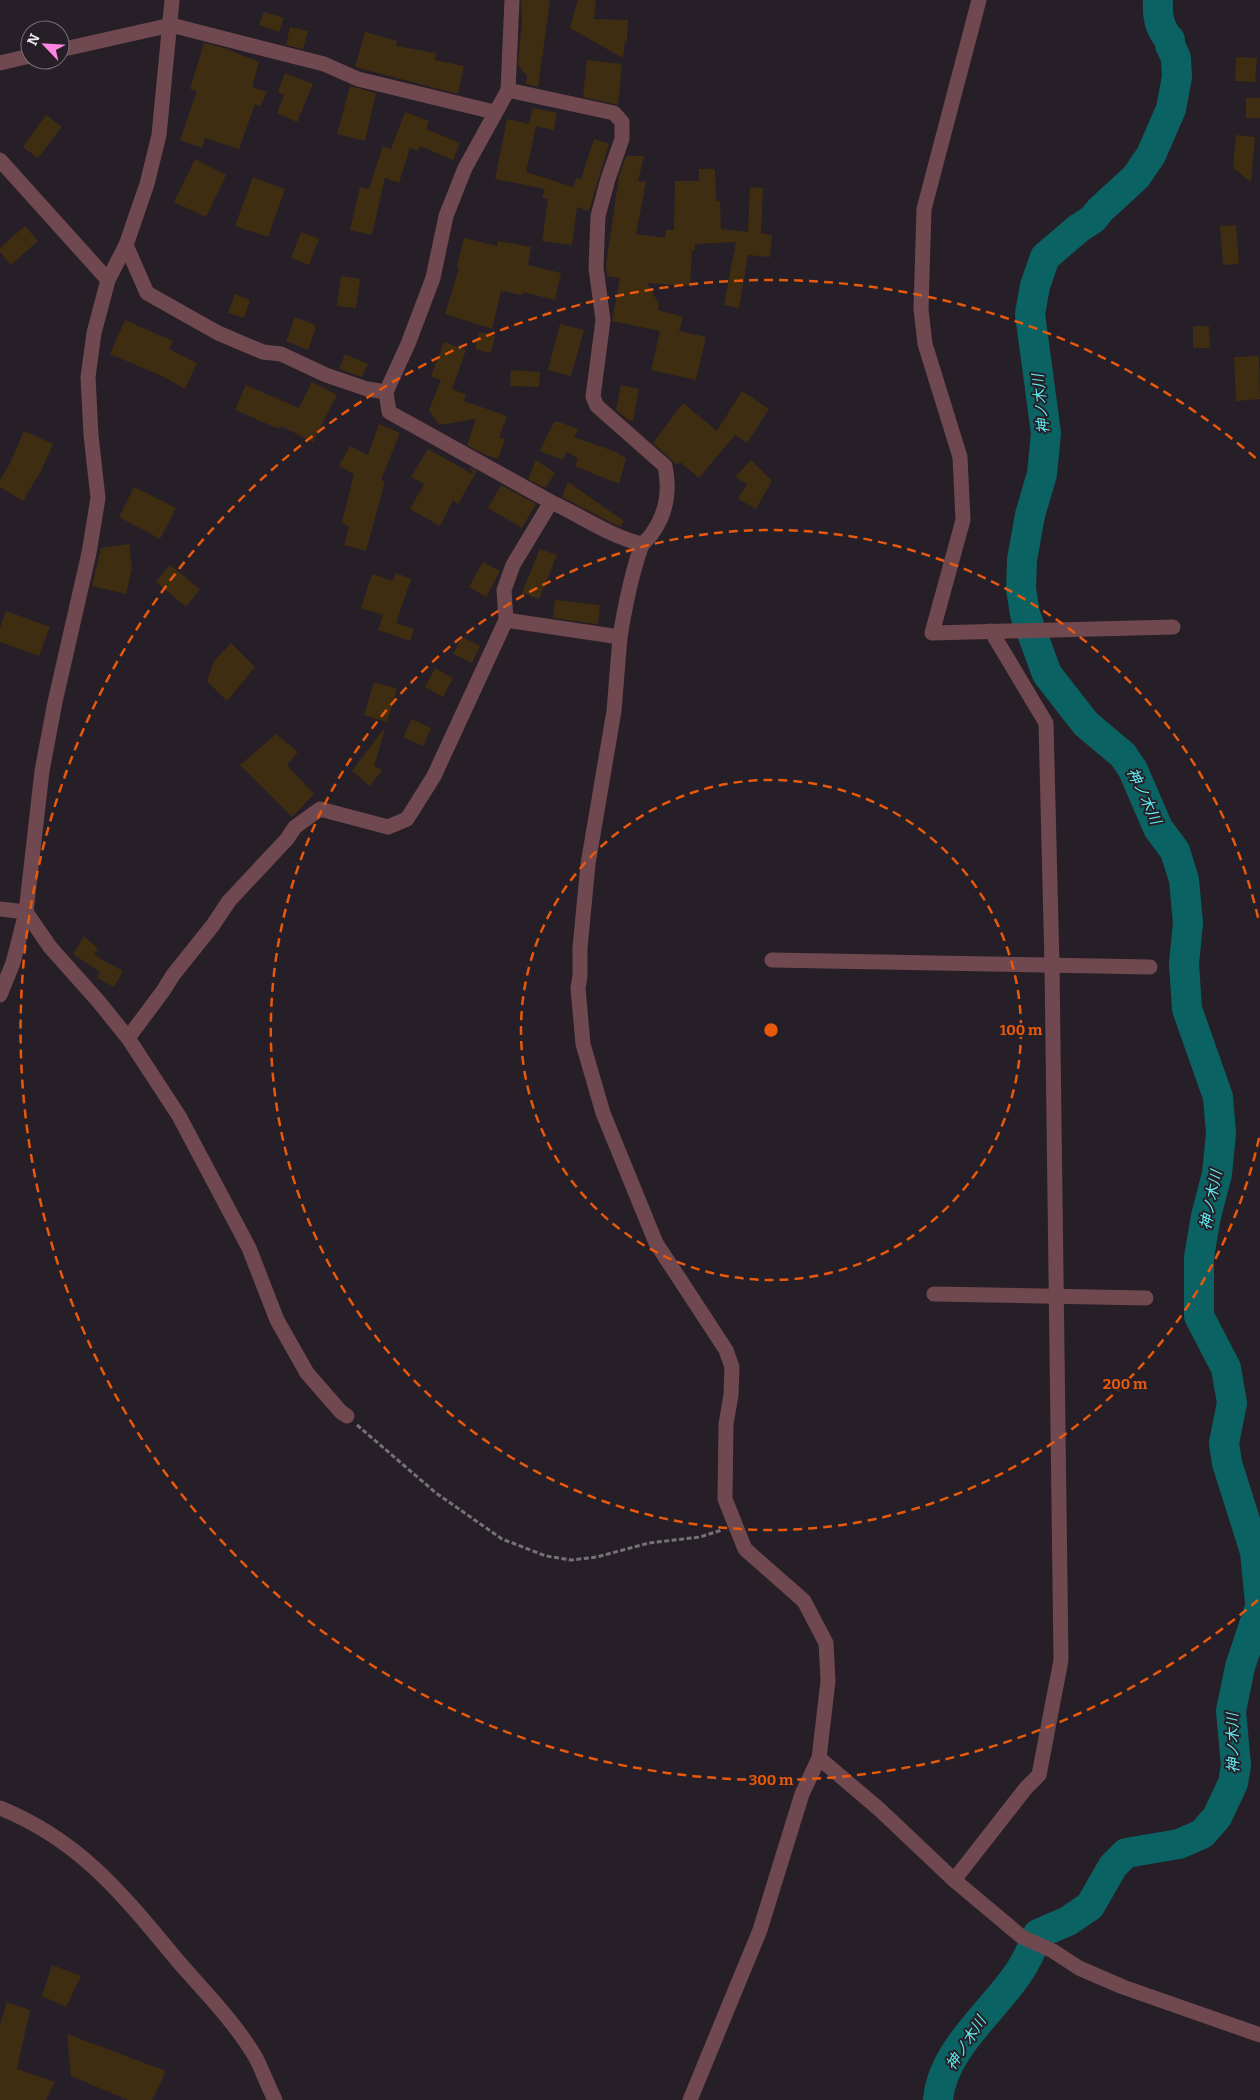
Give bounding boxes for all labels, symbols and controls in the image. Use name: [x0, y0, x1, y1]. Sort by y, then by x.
north arrow: [20, 20, 70, 70]
text: N: [24, 31, 44, 48]
water label: 神ノ木川: [1029, 371, 1053, 435]
water label: 神ノ木川: [1123, 765, 1166, 829]
centre of rings: [762, 1021, 780, 1039]
text: 100 m: [1000, 1021, 1043, 1039]
water label: 神ノ木川: [1196, 1167, 1226, 1231]
text: 200 m: [1103, 1375, 1148, 1393]
water label: 神ノ木川: [1223, 1711, 1243, 1773]
text: 300 m: [749, 1771, 794, 1789]
water label: 神ノ木川: [942, 2011, 991, 2073]

